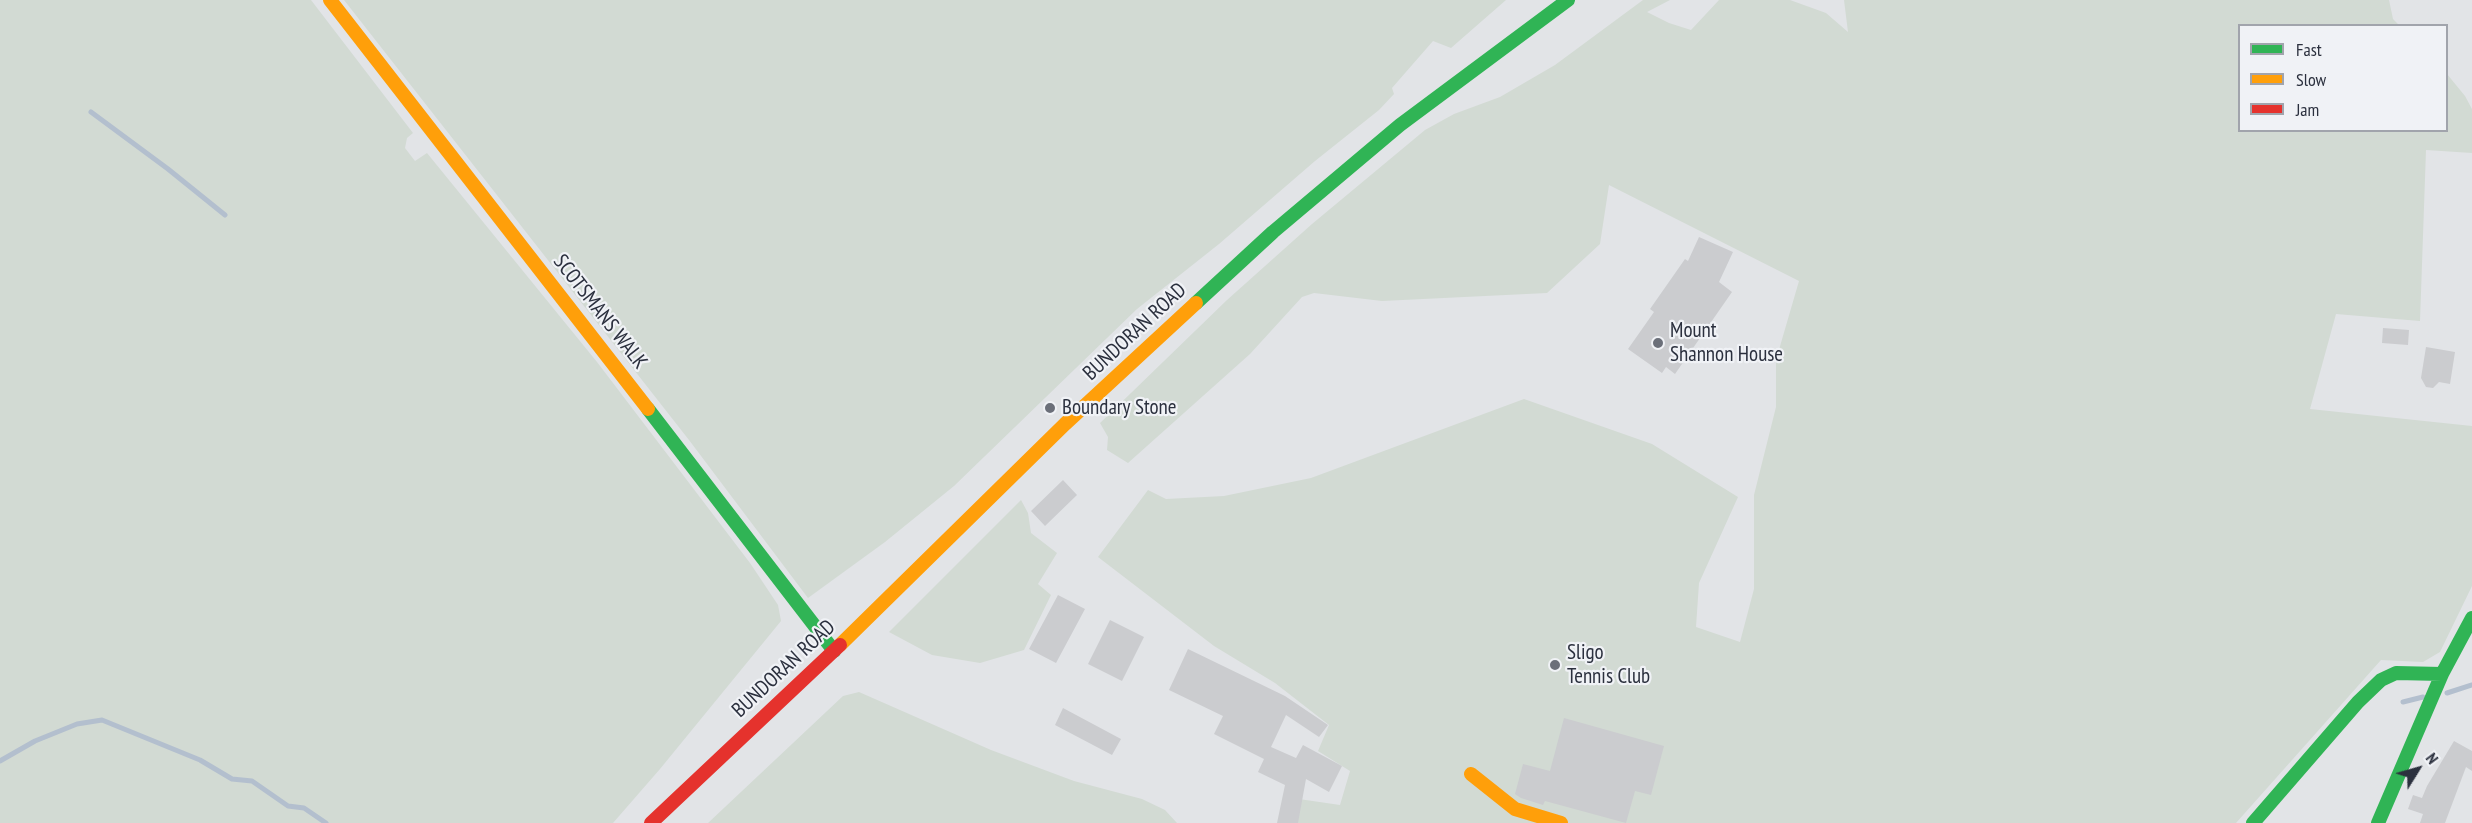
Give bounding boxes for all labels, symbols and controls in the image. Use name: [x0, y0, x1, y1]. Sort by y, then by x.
legend: [2238, 24, 2448, 132]
text: Fast: [2296, 38, 2322, 61]
text: Slow: [2296, 68, 2326, 91]
text: Jam: [2296, 98, 2319, 121]
street label: SCOTSMANS WALK: [548, 250, 652, 374]
street label: BUNDORAN ROAD: [1078, 278, 1192, 386]
place label: Mount Shannon House: [1670, 318, 1783, 368]
marker: Mount Shannon House: [1651, 336, 1665, 350]
place label: Boundary Stone: [1062, 395, 1176, 421]
marker: Boundary Stone: [1043, 401, 1057, 415]
street label: BUNDORAN ROAD: [727, 615, 841, 723]
place label: Sligo Tennis Club: [1567, 640, 1650, 690]
marker: Sligo Tennis Club: [1548, 658, 1562, 672]
north arrow: [2388, 739, 2448, 799]
text: N: [2422, 749, 2443, 768]

